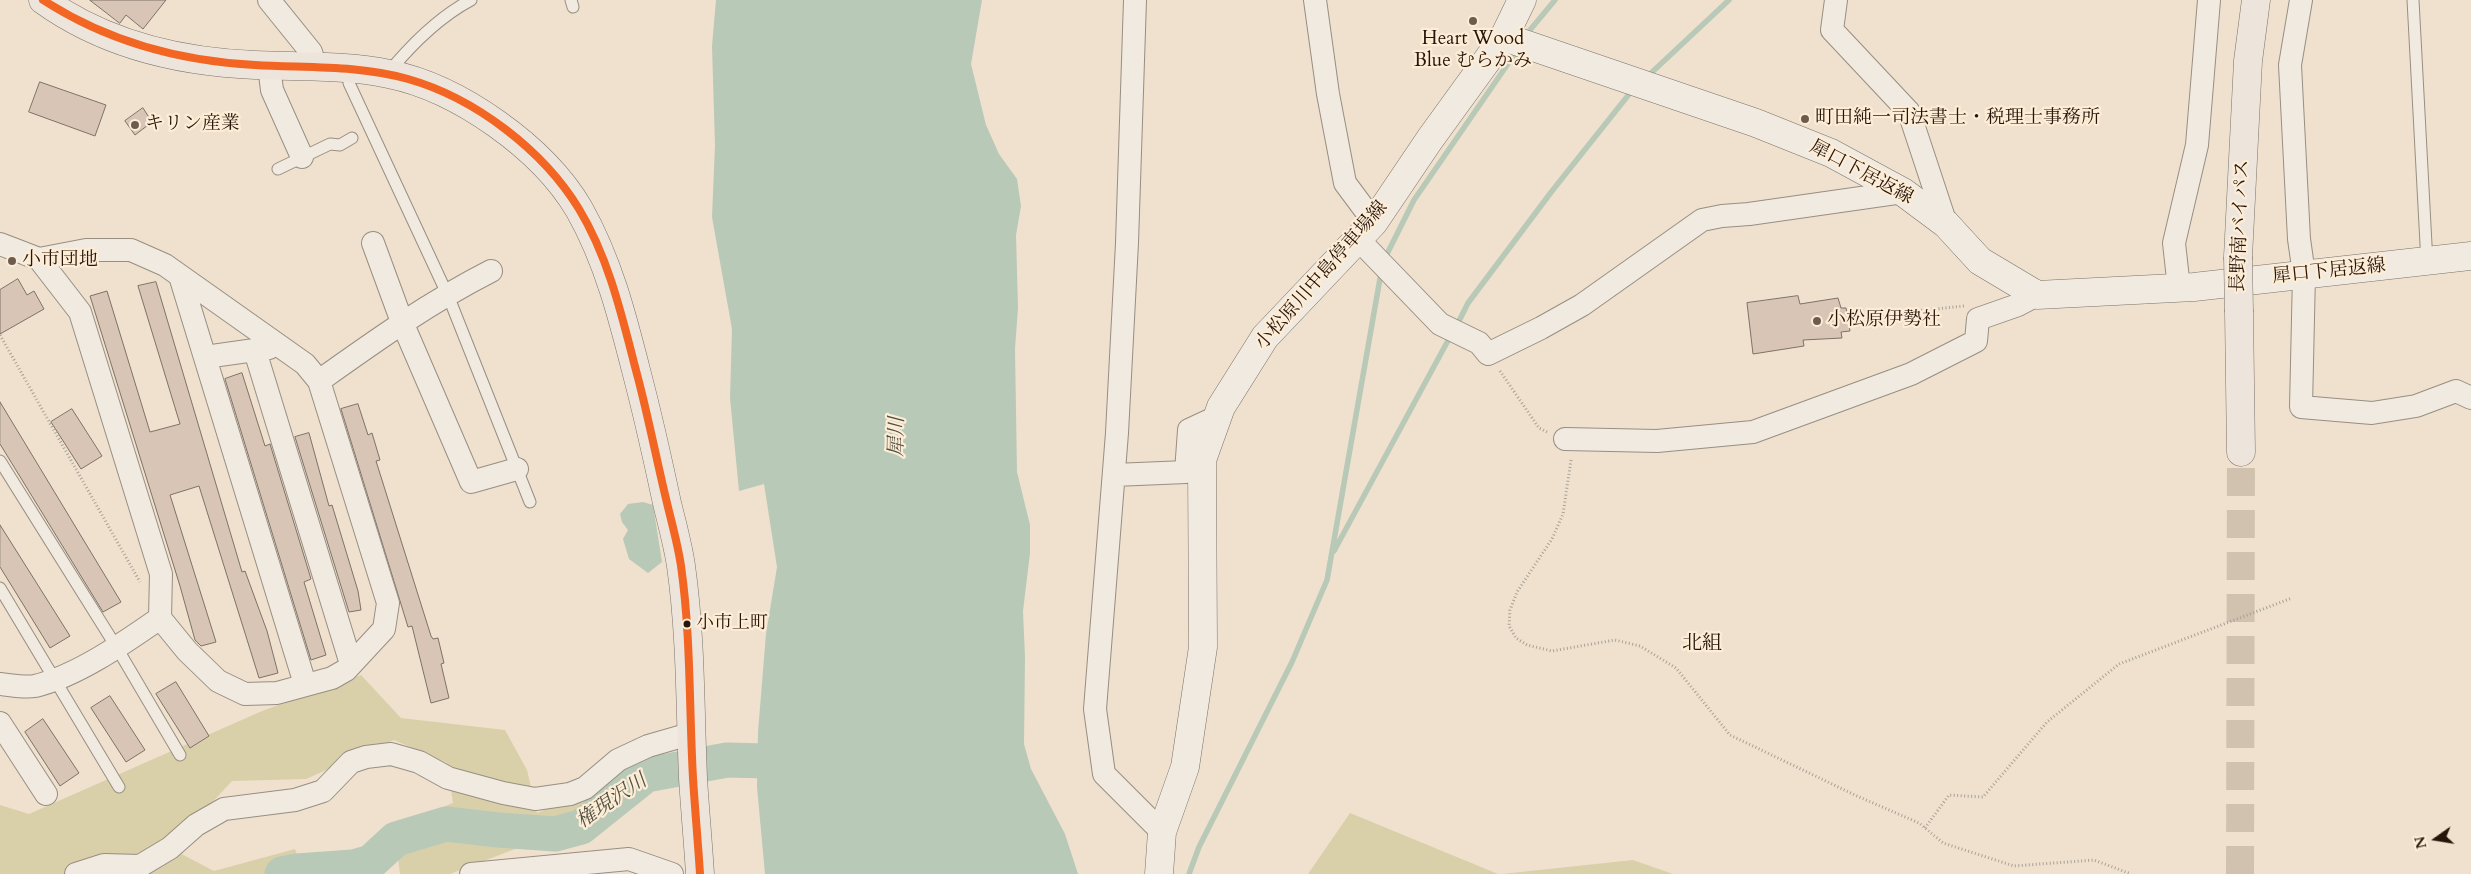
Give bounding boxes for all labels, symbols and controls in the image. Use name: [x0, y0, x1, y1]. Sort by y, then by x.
marker: Heart Wood Blue むらかみ: [1467, 15, 1479, 27]
place label: Heart Wood Blue むらかみ: [1414, 29, 1532, 73]
place label: 町田純一司法書士・税理士事務所: [1815, 108, 2100, 130]
marker: 町田純一司法書士・税理士事務所: [1799, 113, 1811, 125]
place label: キリン産業: [145, 114, 240, 136]
marker: キリン産業: [129, 119, 141, 131]
street label: 犀口下居返線: [1805, 136, 1917, 210]
street label: 長野南バイパス: [2227, 159, 2255, 293]
street label: 小松原川中島停車場線: [1251, 197, 1393, 355]
place label: 小市団地: [22, 250, 98, 272]
marker: 小市団地: [6, 255, 18, 267]
street label: 犀口下居返線: [2271, 255, 2387, 289]
place label: 小松原伊勢社: [1827, 310, 1941, 332]
marker: 小松原伊勢社: [1811, 315, 1823, 327]
water label: 犀川: [886, 417, 910, 457]
place label: 小市上町: [696, 613, 768, 635]
marker: 小市上町: [682, 619, 692, 629]
district label: 北組: [1682, 632, 1722, 656]
water label: 権現沢川: [572, 770, 652, 834]
north arrow: [2411, 814, 2461, 864]
text: N: [2410, 834, 2432, 851]

